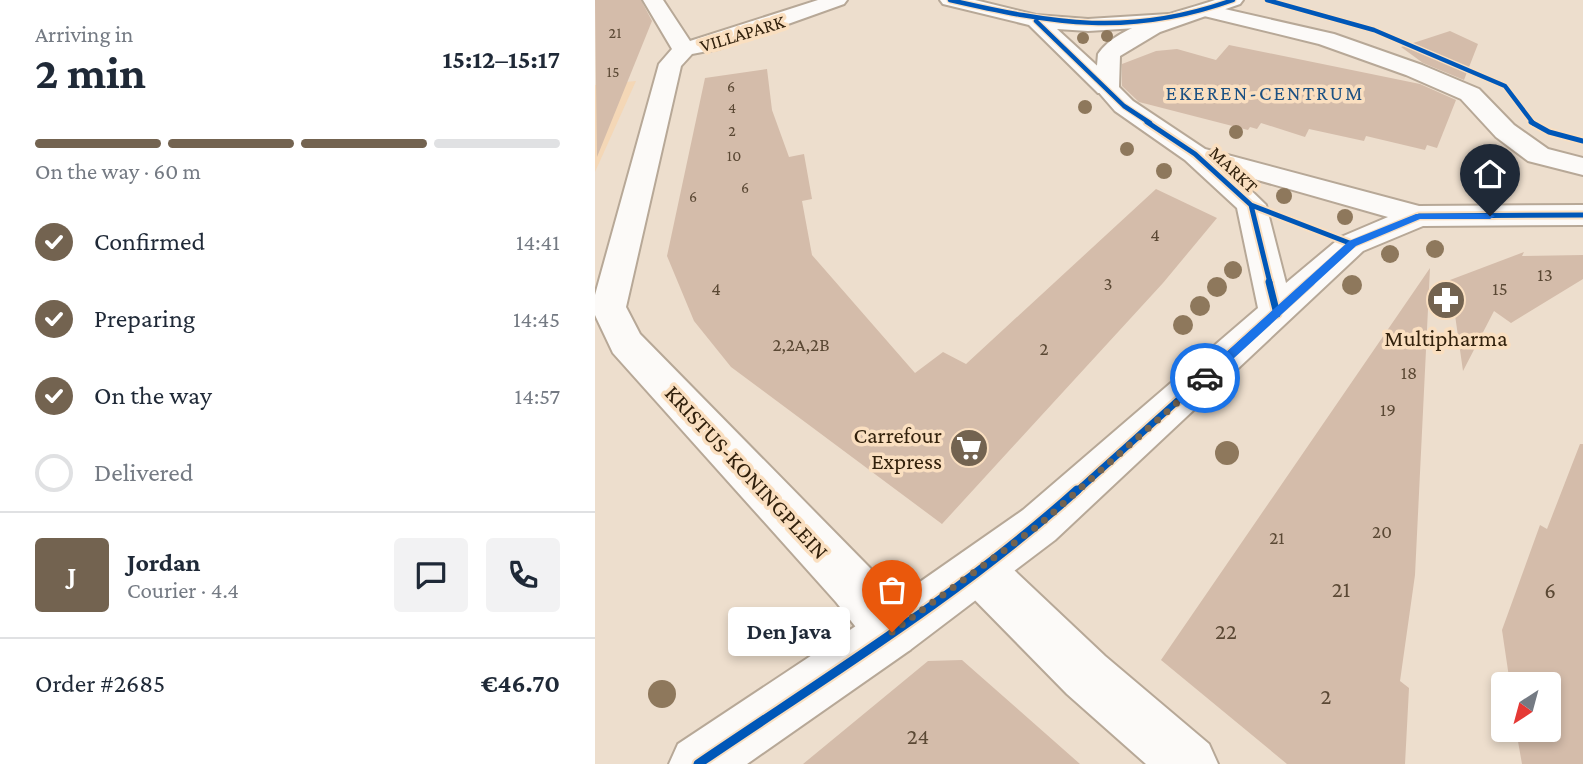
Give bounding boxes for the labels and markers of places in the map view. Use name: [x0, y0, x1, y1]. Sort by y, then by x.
pin: [1460, 144, 1520, 216]
pharmacy icon: Multipharma: [1425, 279, 1467, 321]
place label: Multipharma: [1384, 325, 1508, 351]
place label: Carrefour Express: [853, 422, 942, 474]
supermarket icon: Carrefour Express: [948, 427, 990, 469]
pin: [862, 560, 922, 632]
callout: Den Java: [727, 608, 850, 656]

